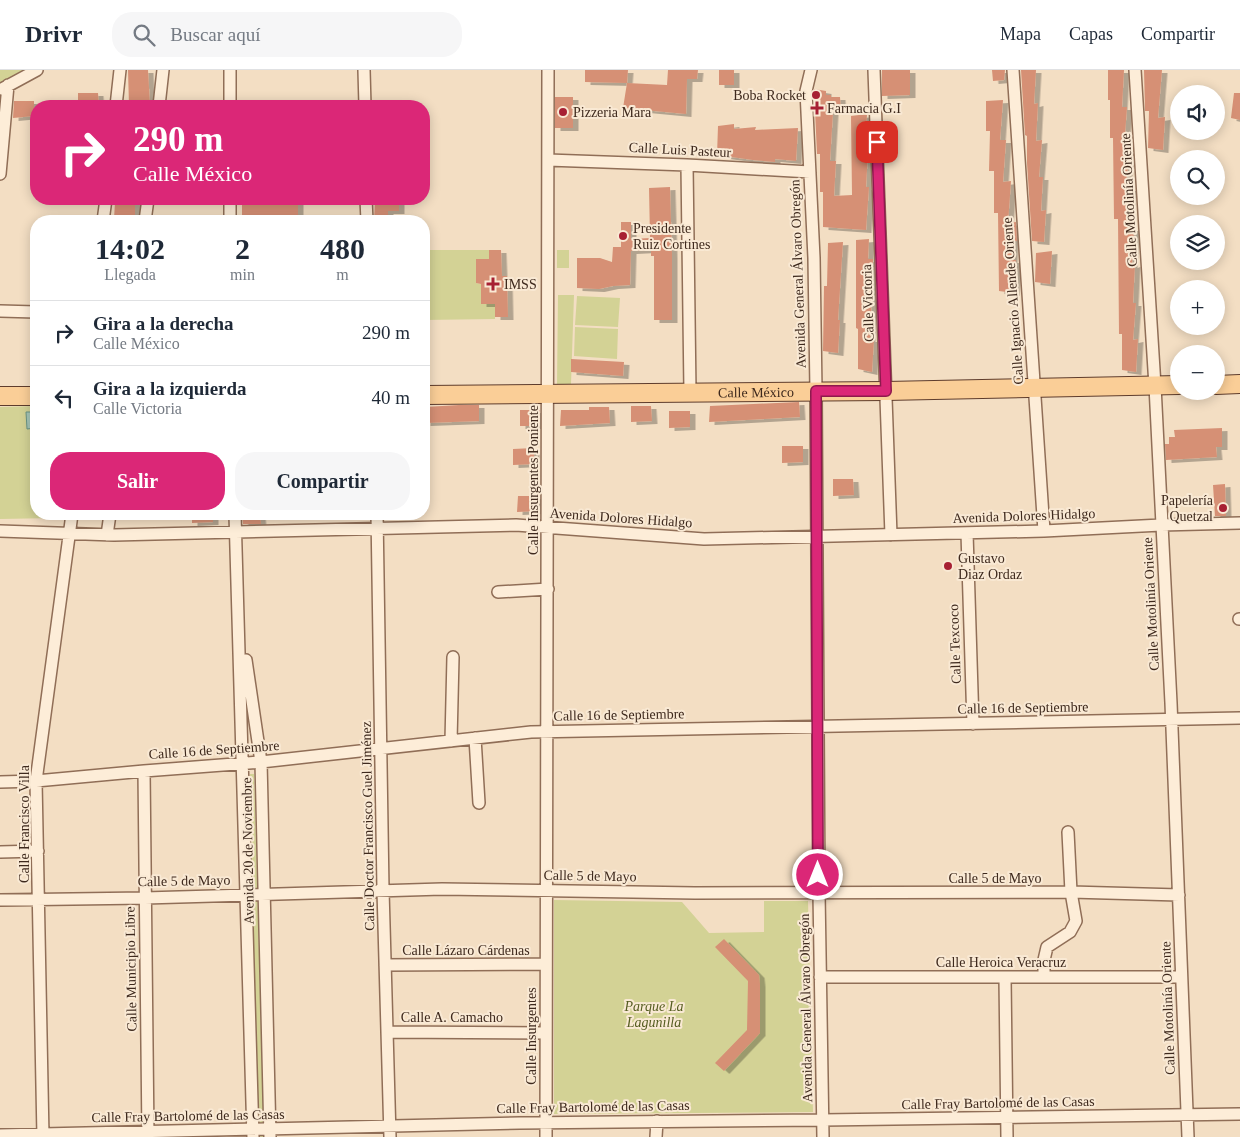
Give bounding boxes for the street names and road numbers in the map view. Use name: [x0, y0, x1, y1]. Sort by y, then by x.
street label: Calle Motolinía Oriente: [1118, 133, 1140, 267]
street label: Calle Luis Pasteur: [628, 140, 732, 160]
street label: Avenida General Álvaro Obregón: [786, 179, 809, 369]
street label: Calle Ignacio Allende Oriente: [1000, 217, 1026, 385]
street label: Calle Victoria: [859, 263, 877, 342]
street label: Calle México: [718, 384, 794, 400]
street label: Calle Insurgentes Poniente: [526, 405, 541, 555]
street label: Avenida Dolores Hidalgo: [549, 506, 693, 530]
street label: Avenida Dolores Hidalgo: [952, 506, 1096, 526]
street label: Calle Motolinía Oriente: [1140, 537, 1162, 671]
street label: Calle Texcoco: [946, 604, 964, 684]
street label: Calle 16 de Septiembre: [957, 699, 1089, 717]
street label: Calle 16 de Septiembre: [553, 706, 685, 724]
street label: Calle Doctor Francisco Guel Jiménez: [359, 721, 377, 931]
street label: Calle 16 de Septiembre: [148, 738, 280, 762]
street label: Calle Francisco Villa: [17, 764, 32, 883]
street label: Avenida 20 de Noviembre: [239, 777, 257, 925]
street label: Calle 5 de Mayo: [543, 868, 637, 884]
street label: Calle 5 de Mayo: [949, 871, 1041, 886]
street label: Calle 5 de Mayo: [137, 873, 231, 889]
street label: Calle Municipio Libre: [122, 906, 140, 1032]
street label: Avenida General Álvaro Obregón: [796, 913, 815, 1103]
street label: Calle Motolinía Oriente: [1158, 941, 1178, 1075]
street label: Calle Lázaro Cárdenas: [402, 943, 530, 958]
street label: Calle Heroica Veracruz: [936, 955, 1066, 970]
street label: Calle Insurgentes: [524, 987, 539, 1085]
street label: Calle A. Camacho: [401, 1010, 503, 1025]
street label: Calle Fray Bartolomé de las Casas: [901, 1094, 1095, 1112]
street label: Calle Fray Bartolomé de las Casas: [496, 1098, 690, 1116]
street label: Calle Fray Bartolomé de las Casas: [91, 1107, 285, 1125]

